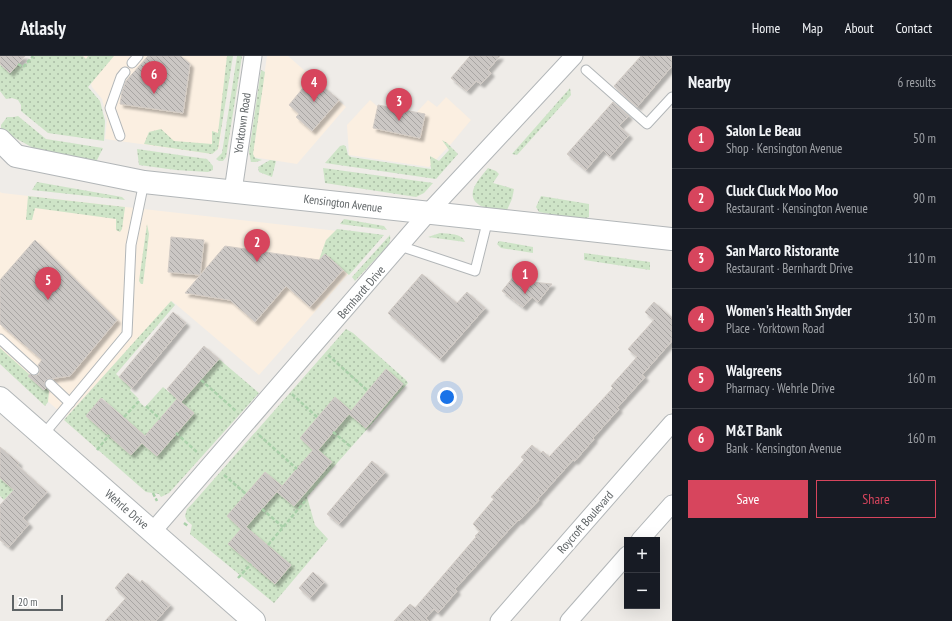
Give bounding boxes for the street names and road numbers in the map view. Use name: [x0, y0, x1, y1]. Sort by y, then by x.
street label: Yorktown Road: [230, 92, 254, 154]
street label: Kensington Avenue: [303, 191, 383, 215]
street label: Bernhardt Drive: [334, 262, 388, 322]
street label: Wehrle Drive: [102, 486, 152, 532]
street label: Roycroft Boulevard: [554, 488, 616, 556]

